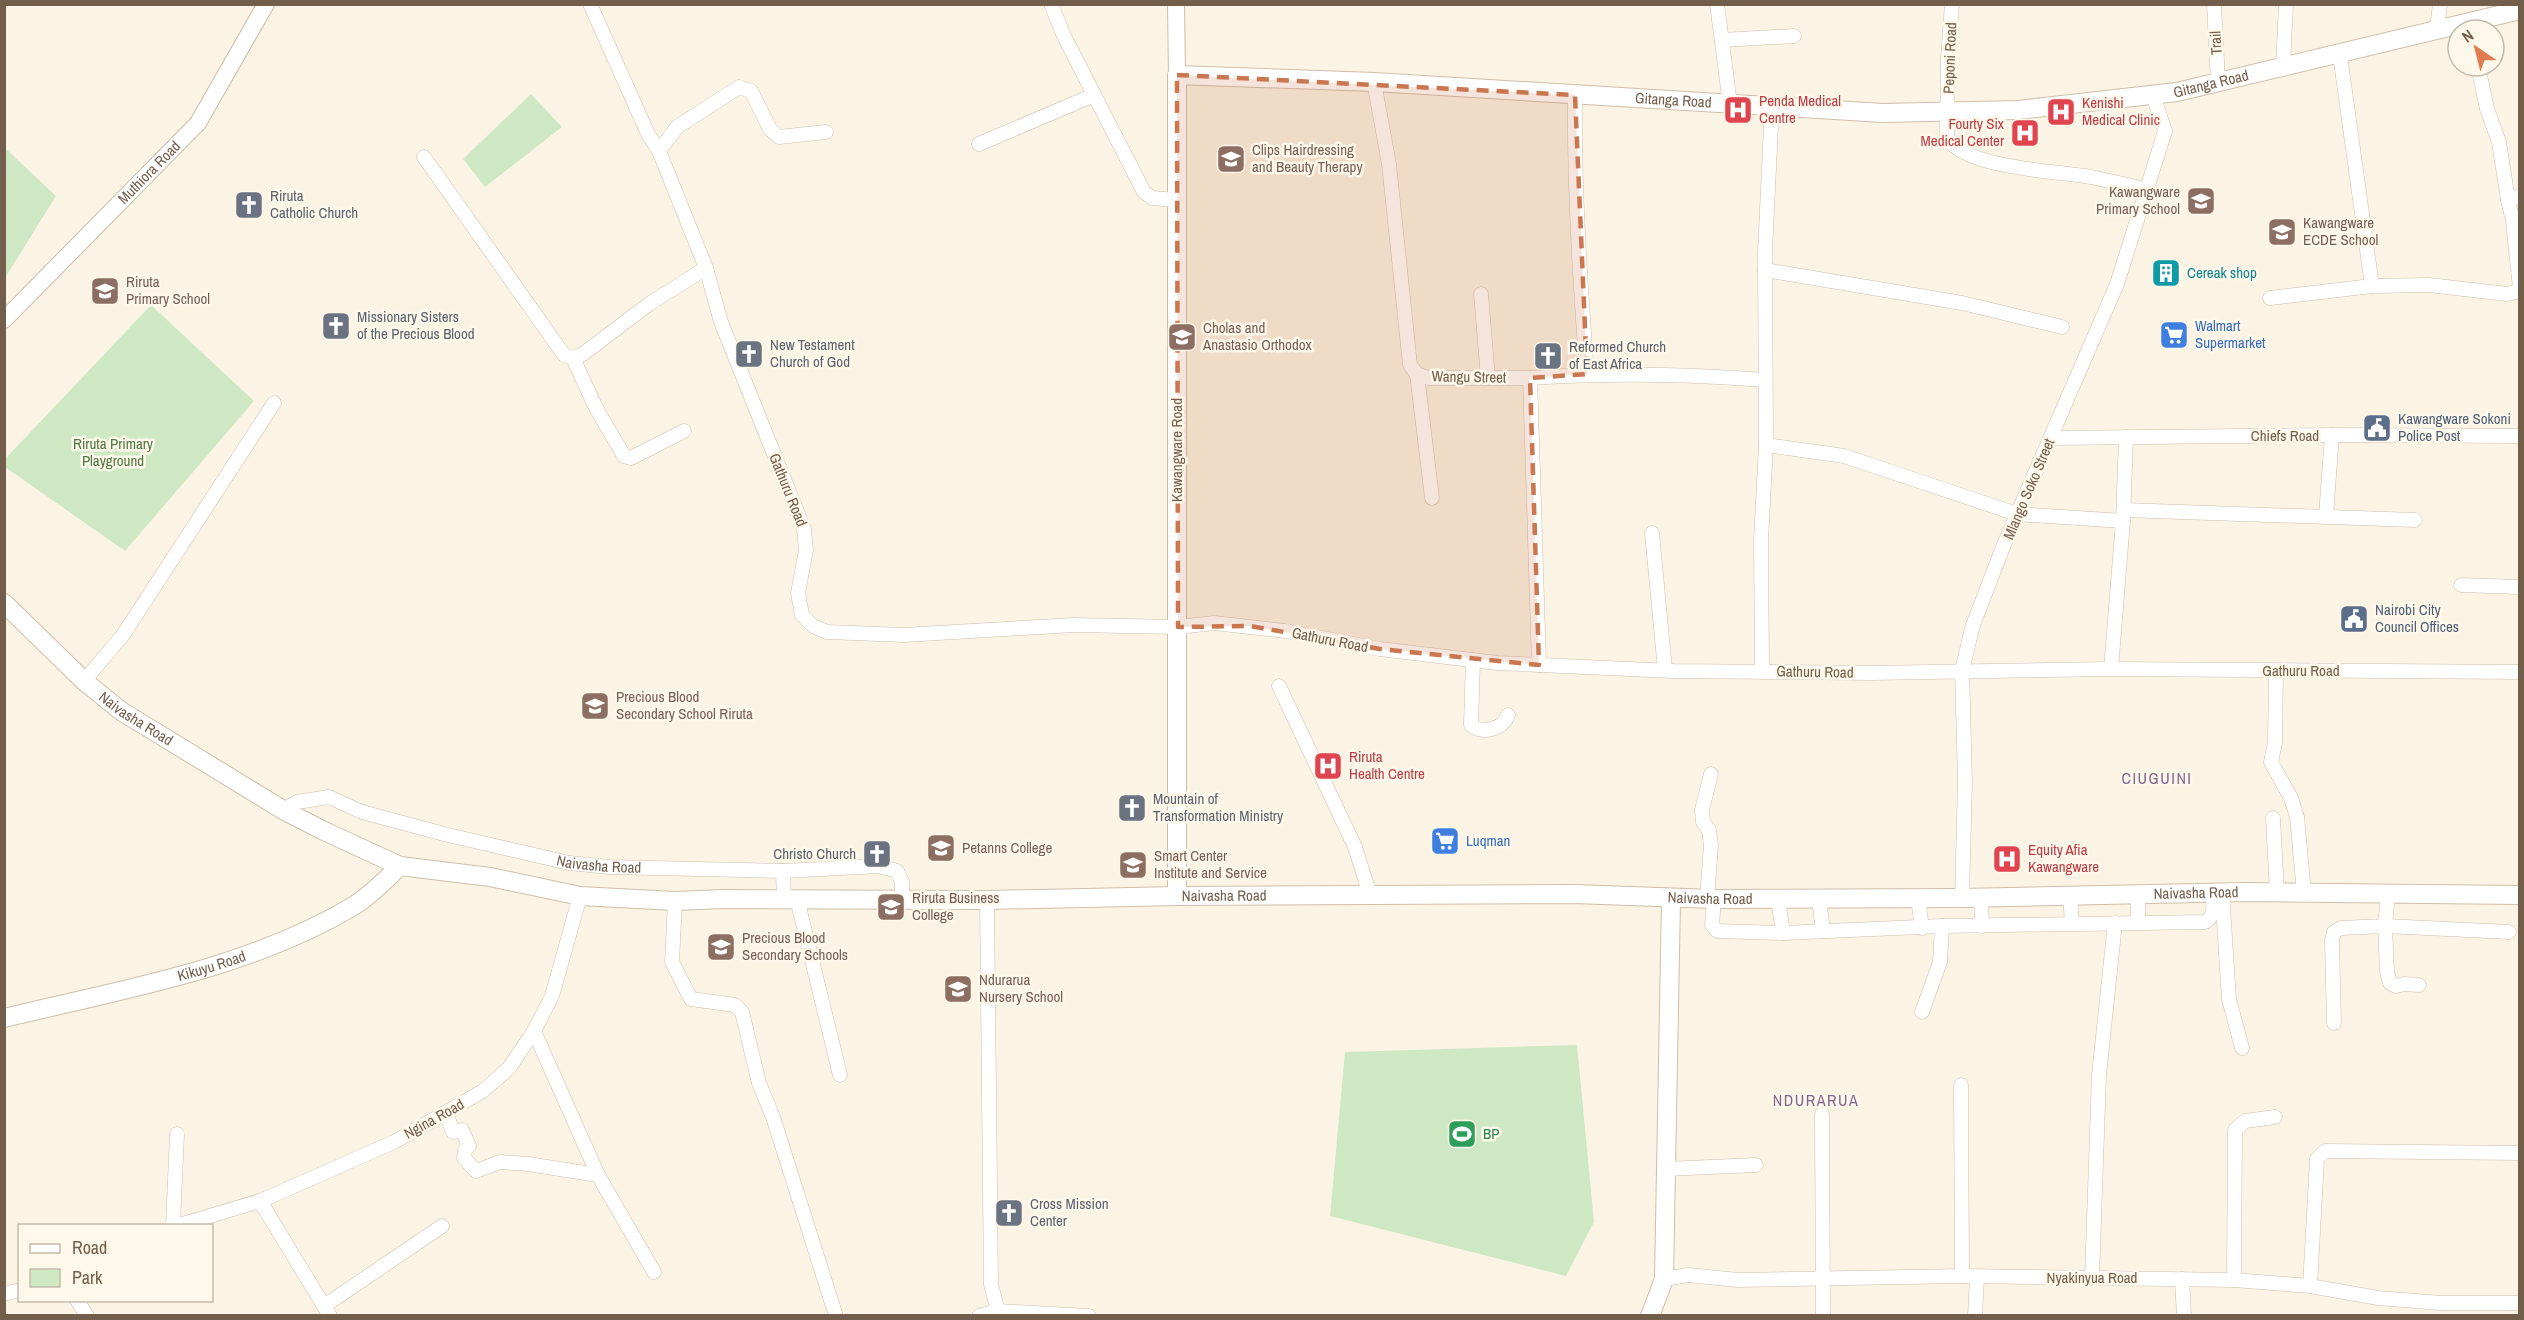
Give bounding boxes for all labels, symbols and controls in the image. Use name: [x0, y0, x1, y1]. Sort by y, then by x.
north arrow: [2446, 18, 2506, 78]
street label: Peponi Road: [1938, 22, 1961, 94]
text: N: [2457, 24, 2478, 47]
street label: Trail: [2204, 30, 2227, 56]
street label: Gitanga Road: [2171, 64, 2251, 103]
street label: Gitanga Road: [1634, 87, 1712, 113]
place label: Penda Medical Centre: [1759, 90, 1841, 128]
place label: Kenishi Medical Clinic: [2082, 92, 2160, 130]
hospital icon: Penda Medical Centre: [1722, 94, 1754, 126]
hospital icon: Kenishi Medical Clinic: [2045, 96, 2077, 128]
place label: Fourty Six Medical Center: [1921, 113, 2005, 151]
hospital icon: Fourty Six Medical Center: [2009, 117, 2041, 149]
street label: Muthiora Road: [113, 136, 185, 209]
place label: Clips Hairdressing and Beauty Therapy: [1252, 139, 1363, 177]
school or university icon: Clips Hairdressing and Beauty Therapy: [1215, 143, 1247, 175]
place label: Kawangware Primary School: [2096, 181, 2180, 219]
place label: Riruta Catholic Church: [270, 185, 358, 223]
school or university icon: Kawangware Primary School: [2185, 185, 2217, 217]
church icon: Riruta Catholic Church: [233, 189, 265, 221]
place label: Kawangware ECDE School: [2303, 212, 2378, 250]
school or university icon: Kawangware ECDE School: [2266, 216, 2298, 248]
building icon: Cereak shop: [2150, 257, 2182, 289]
place label: Cereak shop: [2187, 262, 2257, 283]
place label: Riruta Primary School: [126, 271, 210, 309]
school or university icon: Riruta Primary School: [89, 275, 121, 307]
place label: Missionary Sisters of the Precious Blood: [357, 306, 475, 344]
church icon: Missionary Sisters of the Precious Blood: [320, 310, 352, 342]
place label: Walmart Supermarket: [2195, 315, 2266, 353]
place label: Cholas and Anastasio Orthodox: [1202, 317, 1313, 355]
supermarket icon: Walmart Supermarket: [2158, 319, 2190, 351]
school or university icon: Cholas and Anastasio Orthodox: [1166, 321, 1198, 353]
place label: New Testament Church of God: [770, 334, 855, 372]
place label: Reformed Church of East Africa: [1569, 336, 1666, 374]
church icon: New Testament Church of God: [733, 338, 765, 370]
church icon: Reformed Church of East Africa: [1532, 340, 1564, 372]
street label: Wangu Street: [1431, 365, 1507, 388]
street label: Kawangware Road: [1166, 398, 1187, 502]
place label: Kawangware Sokoni Police Post: [2398, 408, 2511, 446]
public building icon: Kawangware Sokoni Police Post: [2361, 412, 2393, 444]
street label: Chiefs Road: [2251, 425, 2319, 446]
park label: Riruta Primary Playground: [73, 433, 154, 471]
street label: Mlango Soko Street: [1998, 434, 2060, 543]
street label: Gathuru Road: [764, 450, 813, 530]
place label: Nairobi City Council Offices: [2375, 599, 2459, 637]
public building icon: Nairobi City Council Offices: [2338, 603, 2370, 635]
street label: Gathuru Road: [1290, 622, 1370, 657]
street label: Gathuru Road: [1776, 660, 1854, 683]
street label: Gathuru Road: [2262, 660, 2340, 681]
street label: Naivasha Road: [95, 686, 177, 750]
place label: Precious Blood Secondary School Riruta: [616, 686, 753, 724]
school or university icon: Precious Blood Secondary School Riruta: [579, 690, 611, 722]
place label: Riruta Health Centre: [1349, 746, 1425, 784]
hospital icon: Riruta Health Centre: [1312, 750, 1344, 782]
district label: CIUGUINI: [2121, 767, 2193, 789]
place label: Mountain of Transformation Ministry: [1153, 788, 1284, 826]
church icon: Mountain of Transformation Ministry: [1116, 792, 1148, 824]
supermarket icon: Luqman: [1429, 825, 1461, 857]
place label: Luqman: [1466, 830, 1510, 851]
school or university icon: Petanns College: [925, 832, 957, 864]
place label: Petanns College: [962, 837, 1052, 858]
church icon: Christo Church: [861, 838, 893, 870]
place label: Equity Afia Kawangware: [2028, 839, 2099, 877]
place label: Christo Church: [773, 843, 856, 864]
hospital icon: Equity Afia Kawangware: [1991, 843, 2023, 875]
place label: Smart Center Institute and Service: [1154, 845, 1267, 883]
street label: Naivasha Road: [555, 849, 641, 878]
school or university icon: Smart Center Institute and Service: [1117, 849, 1149, 881]
street label: Naivasha Road: [2153, 881, 2239, 904]
street label: Naivasha Road: [1182, 885, 1267, 906]
street label: Naivasha Road: [1667, 886, 1753, 909]
place label: Riruta Business College: [912, 887, 1000, 925]
school or university icon: Riruta Business College: [875, 891, 907, 923]
place label: Precious Blood Secondary Schools: [742, 927, 848, 965]
school or university icon: Precious Blood Secondary Schools: [705, 931, 737, 963]
street label: Kikuyu Road: [175, 945, 248, 986]
place label: Ndurarua Nursery School: [979, 969, 1063, 1007]
school or university icon: Ndurarua Nursery School: [942, 973, 974, 1005]
district label: NDURARUA: [1773, 1089, 1859, 1111]
street label: Ngina Road: [400, 1093, 468, 1144]
sports icon: BP: [1446, 1118, 1478, 1150]
place label: BP: [1483, 1123, 1499, 1144]
place label: Cross Mission Center: [1030, 1193, 1109, 1231]
church icon: Cross Mission Center: [993, 1197, 1025, 1229]
legend: [18, 1224, 213, 1302]
text: Road: [72, 1235, 107, 1260]
text: Park: [72, 1265, 103, 1290]
street label: Nyakinyua Road: [2047, 1267, 2137, 1288]

